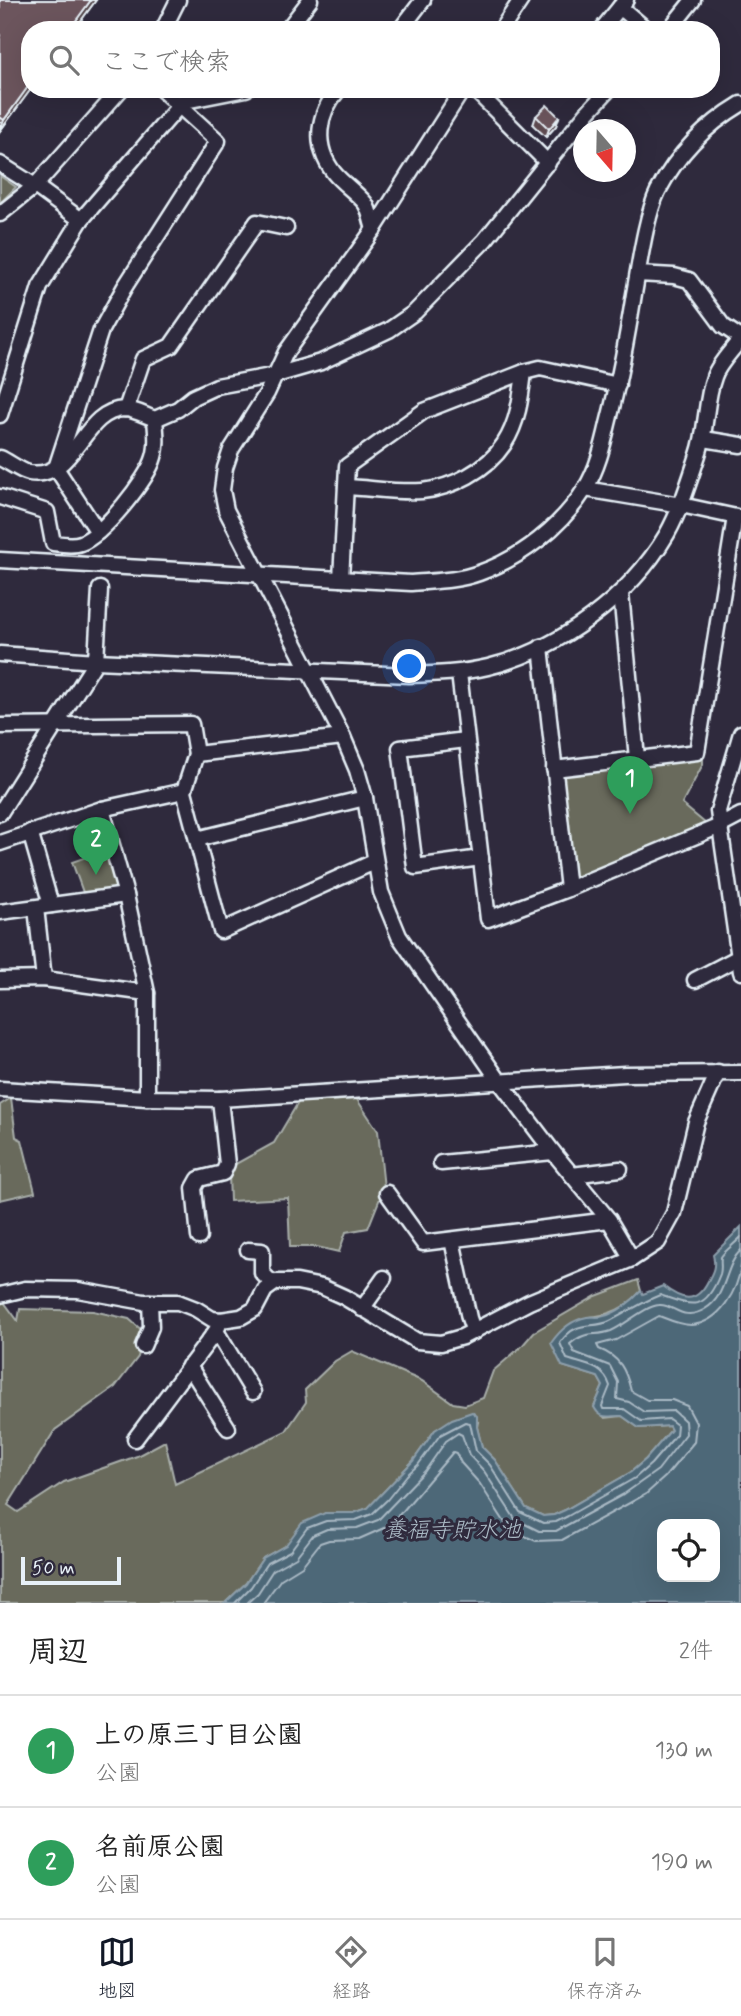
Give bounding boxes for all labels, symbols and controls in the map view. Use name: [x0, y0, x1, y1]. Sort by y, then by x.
search box: [21, 21, 720, 98]
icon: search: [45, 41, 83, 79]
text: ここで検索: [101, 46, 231, 80]
north arrow: [573, 119, 636, 182]
your location: [392, 649, 426, 683]
pin: 1: [607, 756, 653, 814]
pin: 2: [73, 817, 119, 875]
water label: 養福寺貯水池: [383, 1516, 522, 1546]
map controls: [657, 1519, 720, 1582]
button: locate: [657, 1519, 720, 1582]
scale bar: [21, 1554, 121, 1586]
text: 50 m: [32, 1556, 75, 1581]
text: 周辺: [28, 1633, 88, 1672]
text: 2件: [679, 1637, 713, 1667]
text: 上の原三丁目公園: [95, 1719, 303, 1753]
text: 1: [46, 1736, 56, 1766]
text: 130 m: [655, 1736, 713, 1766]
text: 公園: [95, 1759, 141, 1789]
text: 名前原公園: [95, 1831, 225, 1865]
text: 2: [45, 1848, 57, 1878]
text: 190 m: [651, 1848, 713, 1878]
text: 公園: [95, 1871, 141, 1901]
tab: 地図: [98, 1933, 136, 2004]
tab: 経路: [332, 1933, 371, 2004]
tab: 保存済み: [567, 1933, 643, 2004]

